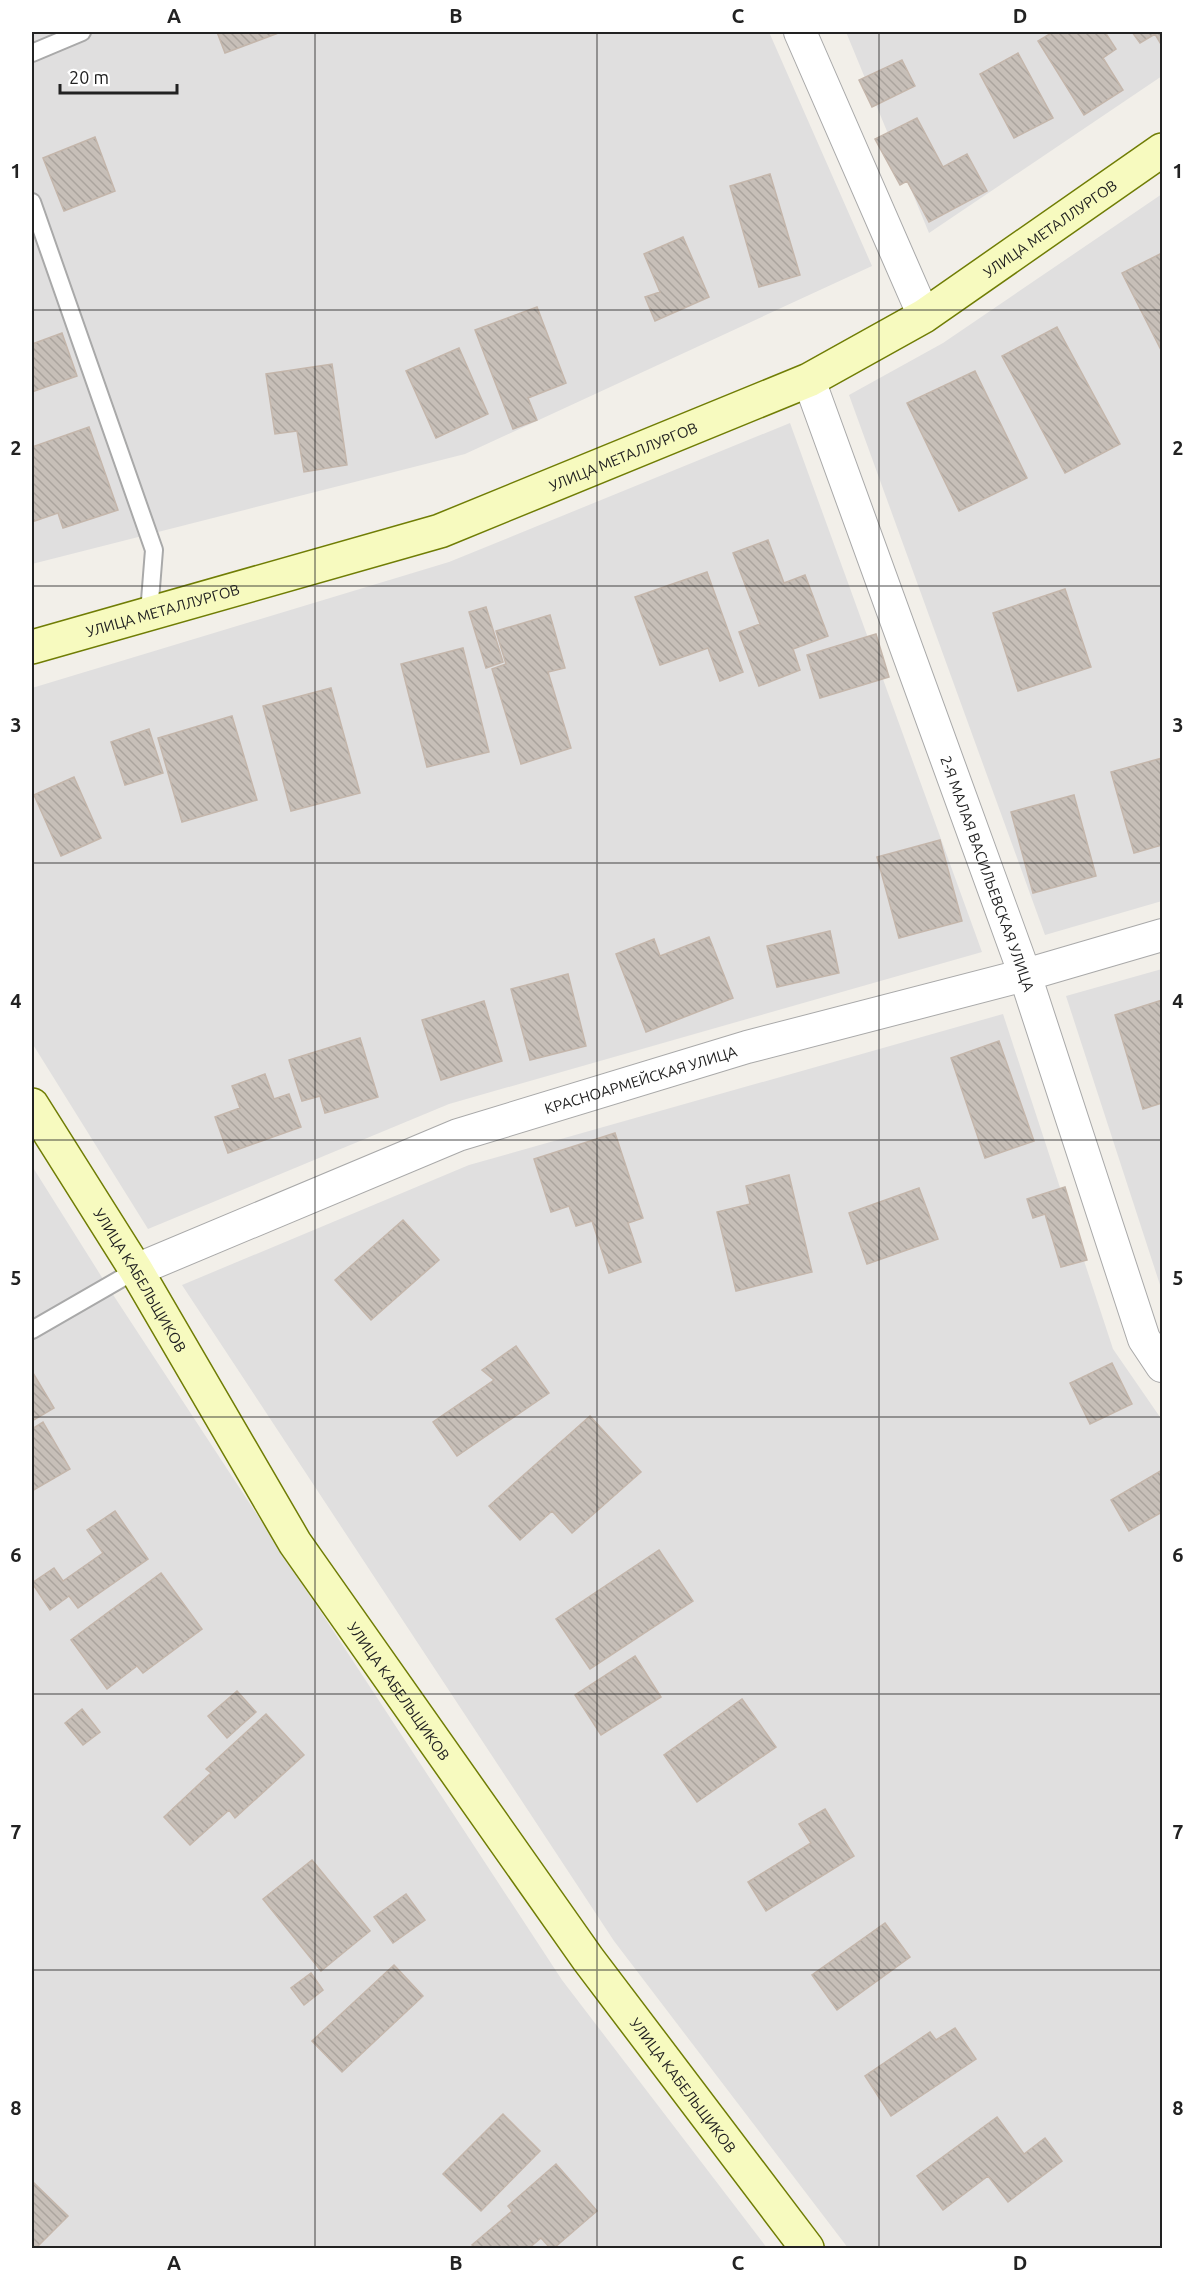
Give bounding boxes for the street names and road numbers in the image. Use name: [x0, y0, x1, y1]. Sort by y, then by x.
street label: УЛИЦА МЕТАЛЛУРГОВ: [980, 176, 1120, 281]
street label: УЛИЦА МЕТАЛЛУРГОВ: [546, 418, 700, 494]
street label: УЛИЦА МЕТАЛЛУРГОВ: [84, 580, 241, 640]
street label: 2-Я МАЛАЯ ВАСИЛЬЕВСКАЯ УЛИЦА: [938, 753, 1038, 994]
street label: КРАСНОАРМЕЙСКАЯ УЛИЦА: [542, 1042, 739, 1117]
street label: УЛИЦА КАБЕЛЬЩИКОВ: [91, 1205, 190, 1355]
street label: УЛИЦА КАБЕЛЬЩИКОВ: [345, 1619, 454, 1763]
street label: УЛИЦА КАБЕЛЬЩИКОВ: [627, 2014, 740, 2156]

